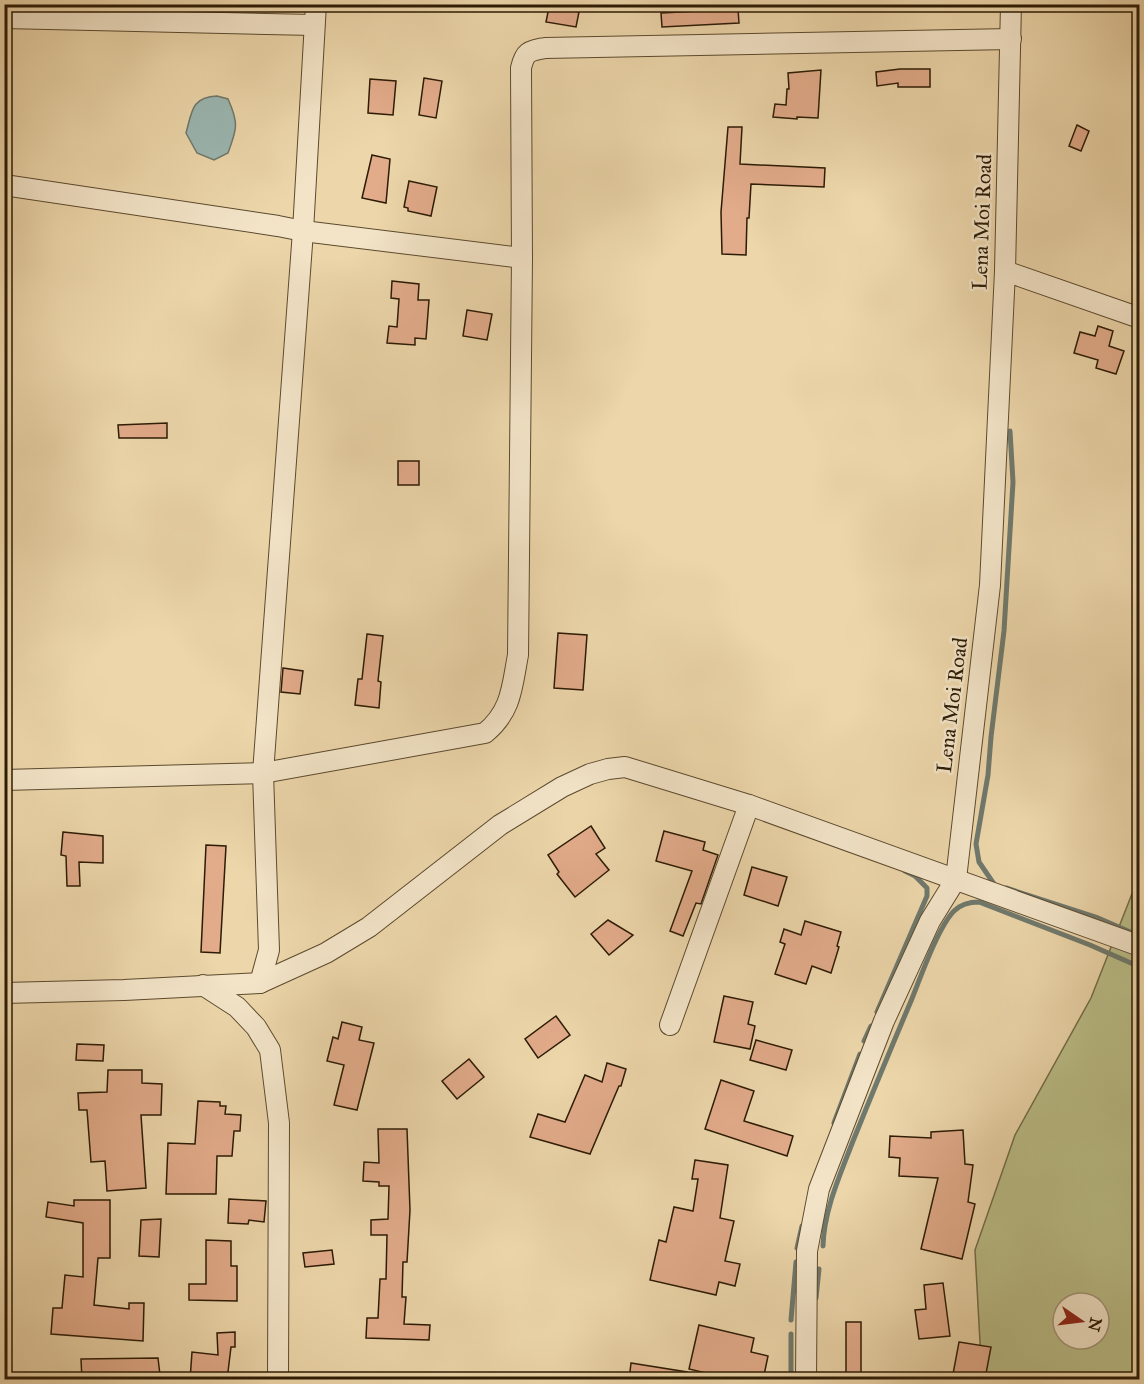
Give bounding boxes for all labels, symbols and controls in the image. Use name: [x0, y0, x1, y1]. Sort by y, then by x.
street label: Lena Moi Road: [967, 153, 997, 291]
street label: Lena Moi Road: [931, 635, 973, 774]
north arrow: [1051, 1291, 1111, 1351]
text: N: [1084, 1316, 1106, 1334]

